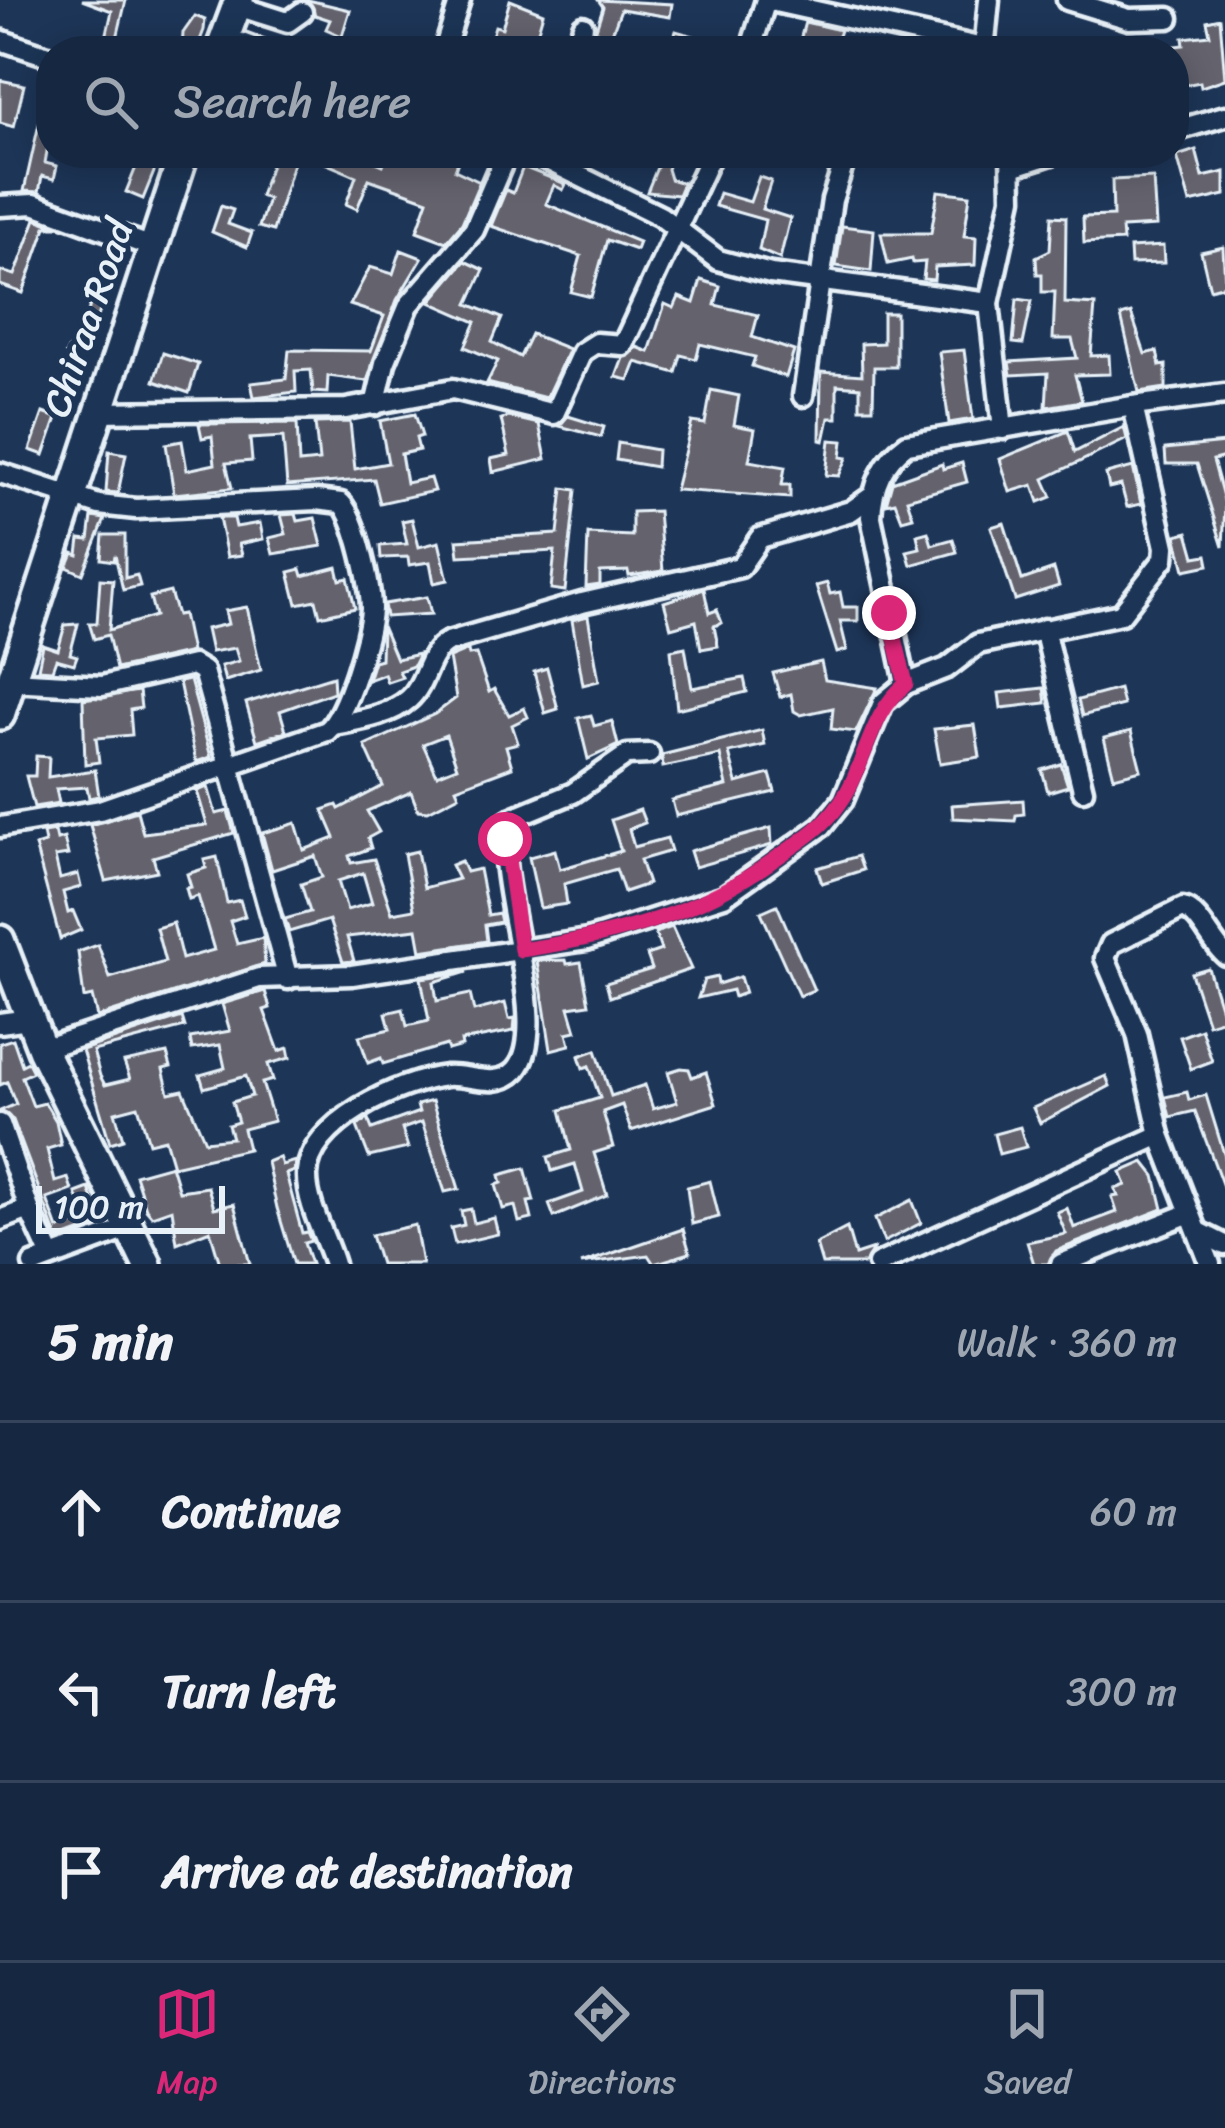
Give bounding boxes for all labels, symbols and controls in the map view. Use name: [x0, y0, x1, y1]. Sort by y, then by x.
search box: [36, 36, 1189, 168]
text: Search here: [174, 62, 411, 142]
icon: search: [78, 69, 144, 135]
street label: Chiraa Road: [22, 208, 154, 426]
route end: [862, 586, 916, 640]
route start: [478, 812, 532, 866]
text: 100 m: [54, 1178, 144, 1236]
scale bar: [36, 1180, 225, 1233]
text: 5 min: [48, 1297, 173, 1387]
text: Walk · 360 m: [956, 1308, 1177, 1377]
text: Continue: [162, 1472, 341, 1552]
text: 60 m: [1090, 1477, 1177, 1546]
icon: ahead: [48, 1479, 114, 1545]
text: Turn left: [162, 1652, 335, 1732]
text: 300 m: [1066, 1657, 1177, 1726]
icon: left: [48, 1659, 114, 1725]
text: Arrive at destination: [162, 1832, 572, 1912]
icon: arrive: [48, 1839, 114, 1905]
tab: Map: [154, 1981, 220, 2111]
tab: Directions: [528, 1981, 676, 2111]
tab: Saved: [984, 1981, 1071, 2111]

